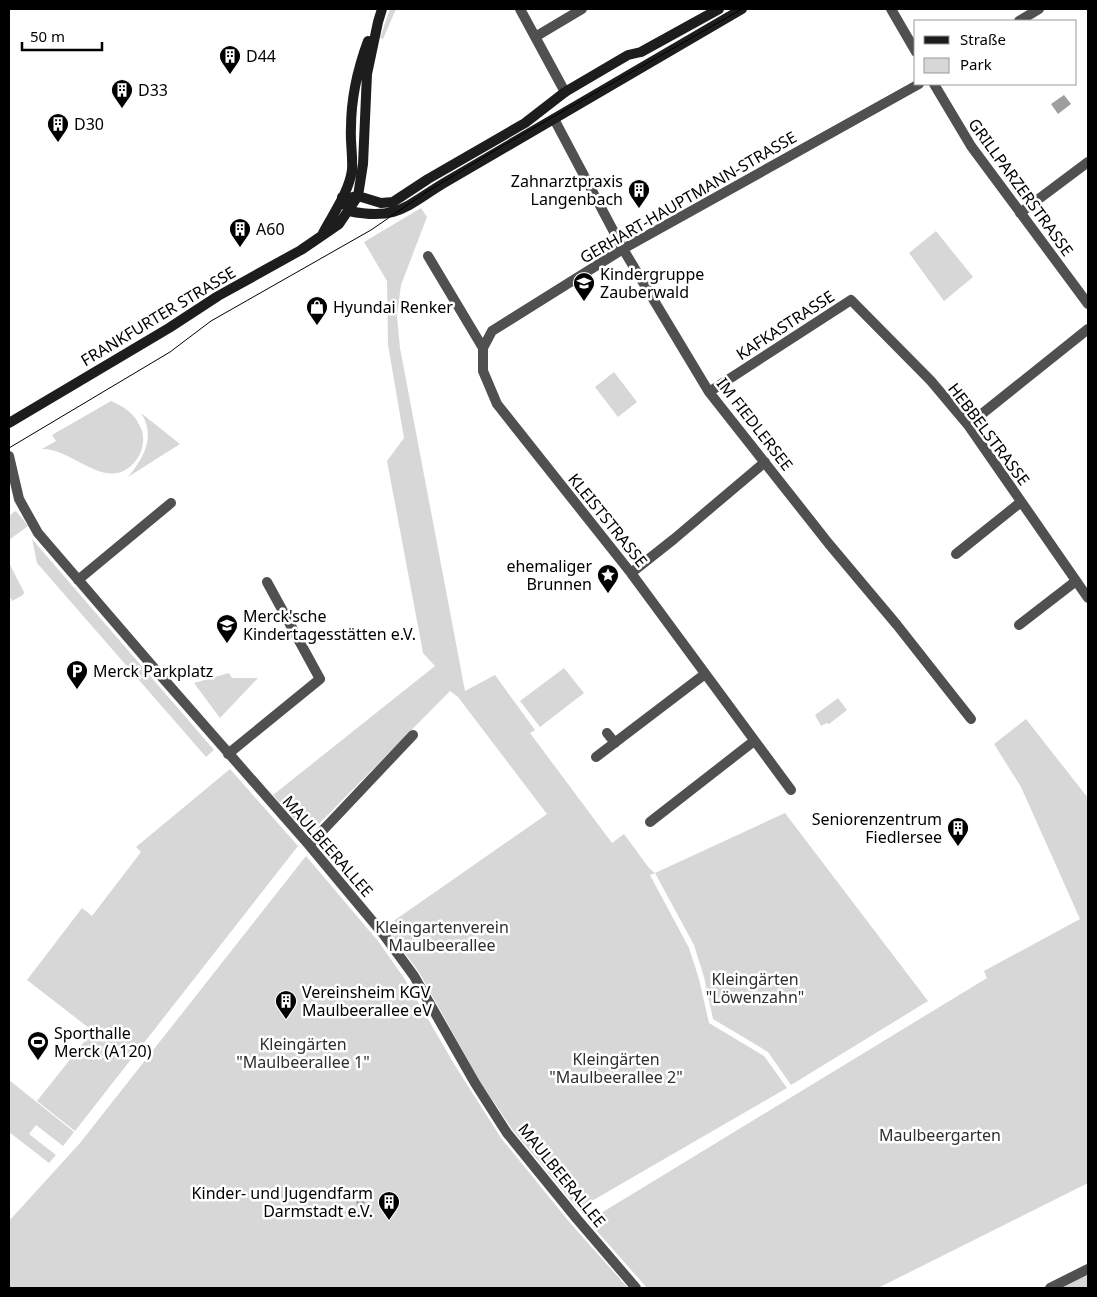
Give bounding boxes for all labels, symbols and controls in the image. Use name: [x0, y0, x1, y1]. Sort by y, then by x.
scale bar: [22, 20, 102, 52]
legend: [914, 20, 1077, 85]
text: 50 m: [30, 26, 65, 46]
text: Straße: [960, 29, 1006, 49]
building icon: D44: [218, 44, 242, 75]
place label: D44: [246, 45, 276, 67]
text: Park: [960, 54, 992, 74]
building icon: D33: [110, 78, 134, 109]
place label: D33: [138, 79, 168, 101]
building icon: D30: [46, 112, 70, 143]
place label: D30: [74, 113, 104, 135]
street label: GRILLPARZERSTRASSE: [964, 114, 1078, 260]
street label: GERHART-HAUPTMANN-STRASSE: [576, 126, 800, 268]
place label: Zahnarztpraxis Langenbach: [511, 170, 623, 210]
building icon: Zahnarztpraxis Langenbach: [627, 178, 651, 209]
building icon: A60: [228, 217, 252, 248]
place label: A60: [256, 218, 285, 240]
street label: FRANKFURTER STRASSE: [77, 261, 239, 371]
place label: Kindergruppe Zauberwald: [600, 263, 704, 303]
school or university icon: Kindergruppe Zauberwald: [572, 271, 596, 302]
street label: KAFKASTRASSE: [732, 285, 838, 365]
shop icon: Hyundai Renker: [305, 295, 329, 326]
place label: Hyundai Renker: [333, 296, 453, 318]
street label: IM FIEDLERSEE: [712, 373, 798, 475]
street label: HEBBELSTRASSE: [943, 378, 1035, 490]
street label: KLEISTSTRASSE: [563, 469, 653, 571]
place label: ehemaliger Brunnen: [506, 555, 592, 595]
place icon: ehemaliger Brunnen: [596, 563, 620, 594]
place label: Merck'sche Kindertagesstätten e.V.: [243, 605, 416, 645]
school or university icon: Merck'sche Kindertagesstätten e.V.: [215, 613, 239, 644]
parking icon: Merck Parkplatz: [65, 659, 89, 690]
place label: Merck Parkplatz: [93, 660, 213, 682]
street label: MAULBEERALLEE: [278, 791, 378, 901]
place label: Seniorenzentrum Fiedlersee: [812, 808, 942, 848]
building icon: Seniorenzentrum Fiedlersee: [946, 816, 970, 847]
park label: Kleingartenverein Maulbeerallee: [375, 916, 509, 956]
park label: Kleingärten "Löwenzahn": [706, 968, 804, 1008]
place label: Vereinsheim KGV Maulbeerallee eV: [302, 981, 432, 1021]
building icon: Vereinsheim KGV Maulbeerallee eV: [274, 989, 298, 1020]
place label: Sporthalle Merck (A120): [54, 1022, 152, 1062]
sports icon: Sporthalle Merck (A120): [26, 1030, 50, 1061]
park label: Kleingärten "Maulbeerallee 1": [236, 1033, 370, 1073]
park label: Kleingärten "Maulbeerallee 2": [549, 1048, 683, 1088]
street label: MAULBEERALLEE: [513, 1118, 611, 1232]
park label: Maulbeergarten: [879, 1124, 1001, 1146]
place label: Kinder- und Jugendfarm Darmstadt e.V.: [192, 1182, 373, 1222]
building icon: Kinder- und Jugendfarm Darmstadt e.V.: [377, 1190, 401, 1221]

